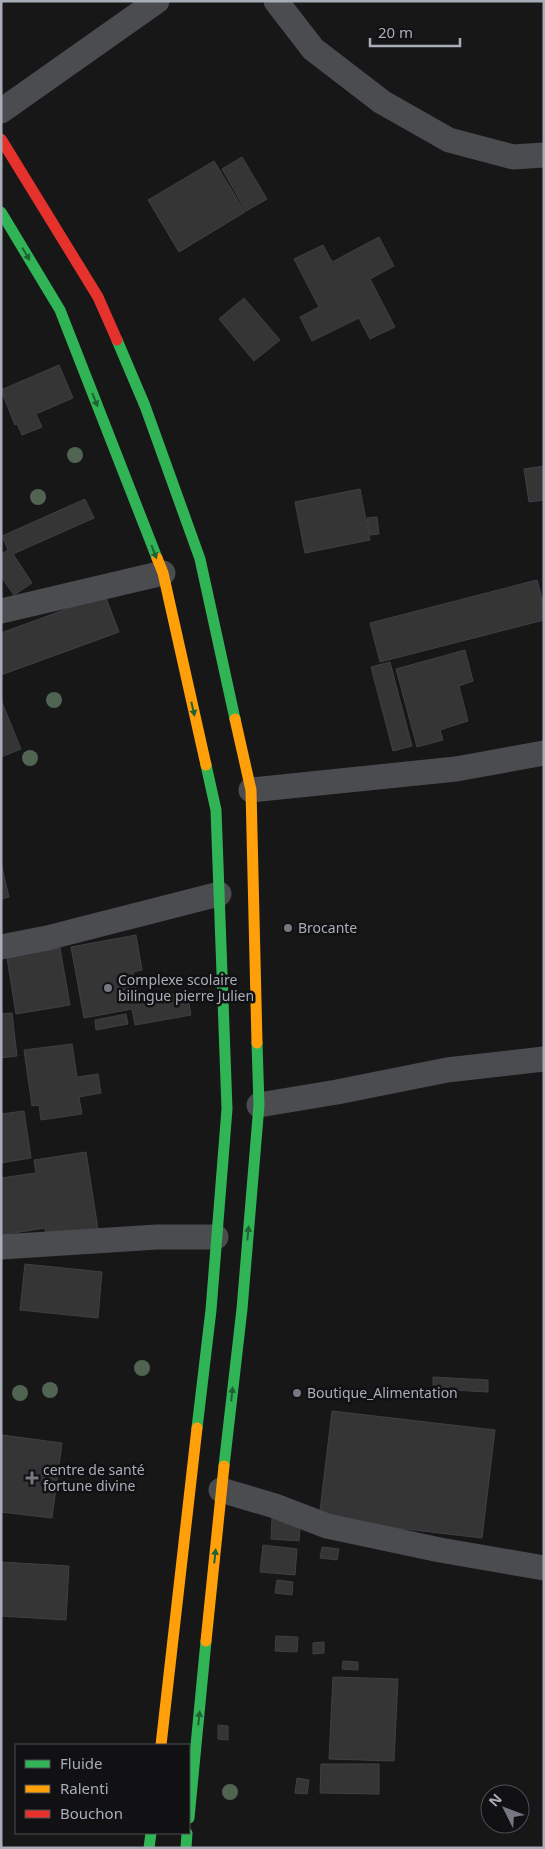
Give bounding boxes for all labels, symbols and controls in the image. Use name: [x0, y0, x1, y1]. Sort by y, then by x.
scale bar: [370, 15, 460, 47]
text: 20 m: [378, 22, 413, 42]
one-way arrow: [22, 247, 31, 260]
one-way arrow: [91, 393, 99, 408]
one-way arrow: [150, 545, 158, 560]
one-way arrow: [189, 702, 197, 717]
place label: Brocante: [298, 918, 357, 937]
marker: Brocante: [282, 922, 294, 934]
place label: Complexe scolaire bilingue pierre Julien: [118, 970, 254, 1005]
marker: Complexe scolaire bilingue pierre Julien: [102, 982, 114, 994]
one-way arrow: [244, 1224, 252, 1240]
place label: Boutique_Alimentation: [307, 1383, 458, 1402]
one-way arrow: [228, 1386, 236, 1402]
marker: Boutique_Alimentation: [291, 1387, 303, 1399]
place label: centre de santé fortune divine: [43, 1460, 145, 1495]
marker: centre de santé fortune divine: [25, 1471, 39, 1485]
one-way arrow: [211, 1548, 219, 1564]
one-way arrow: [195, 1709, 203, 1725]
legend: [15, 1744, 190, 1834]
text: Fluide: [60, 1753, 102, 1773]
text: Ralenti: [60, 1778, 109, 1798]
north arrow: [480, 1784, 530, 1834]
text: N: [484, 1789, 506, 1811]
text: Bouchon: [60, 1803, 123, 1823]

